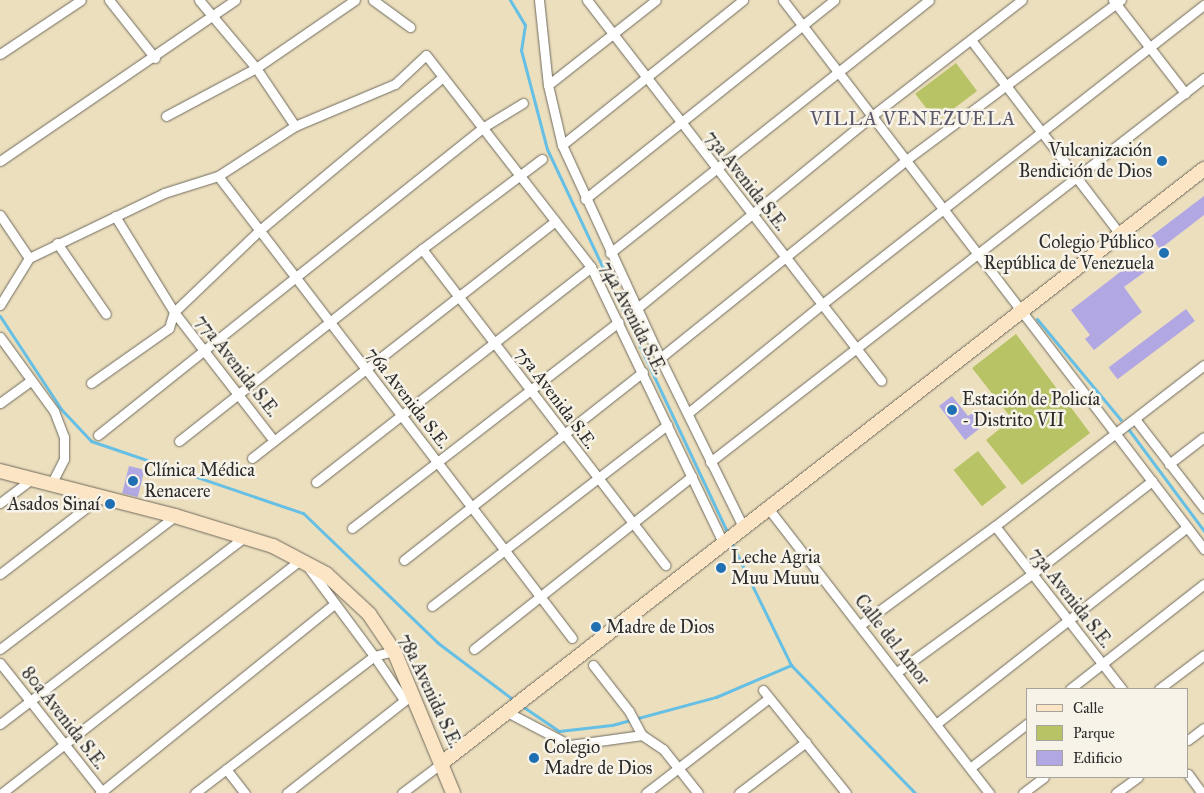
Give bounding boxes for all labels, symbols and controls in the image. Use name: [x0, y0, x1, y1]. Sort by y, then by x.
district label: VILLA VENEZUELA: [808, 108, 1018, 130]
street label: 73a Avenida S.E.: [700, 127, 792, 235]
place label: Vulcanización Bendición de Dios: [1018, 140, 1152, 182]
marker: Vulcanización Bendición de Dios: [1156, 155, 1168, 167]
place label: Colegio Público República de Venezuela: [984, 232, 1154, 274]
marker: Colegio Público República de Venezuela: [1158, 247, 1170, 259]
street label: 74a Avenida S.E.: [595, 258, 671, 378]
street label: 77a Avenida S.E.: [190, 311, 284, 421]
street label: 76a Avenida S.E.: [362, 343, 454, 453]
street label: 75a Avenida S.E.: [511, 343, 601, 453]
place label: Estación de Policía - Distrito VII: [962, 389, 1100, 432]
marker: Estación de Policía - Distrito VII: [946, 404, 958, 416]
place label: Clínica Médica Renacere: [144, 460, 255, 502]
marker: Clínica Médica Renacere: [126, 474, 140, 488]
place label: Asados Sinaí: [7, 493, 100, 515]
marker: Asados Sinaí: [104, 498, 116, 510]
street label: 73a Avenida S.E.: [1025, 544, 1117, 652]
place label: Leche Agria Muu Muuu: [731, 547, 821, 590]
marker: Leche Agria Muu Muuu: [715, 562, 727, 574]
street label: Calle del Amor: [850, 590, 934, 690]
place label: Madre de Dios: [606, 616, 714, 638]
marker: Madre de Dios: [590, 621, 602, 633]
street label: 78a Avenida S.E.: [394, 630, 466, 752]
street label: 80a Avenida S.E.: [17, 662, 111, 774]
legend: [1026, 688, 1189, 778]
text: Calle: [1073, 699, 1104, 717]
text: Parque: [1073, 724, 1115, 742]
place label: Colegio Madre de Dios: [544, 737, 652, 780]
text: Edificio: [1073, 749, 1122, 767]
marker: Colegio Madre de Dios: [528, 752, 540, 764]

